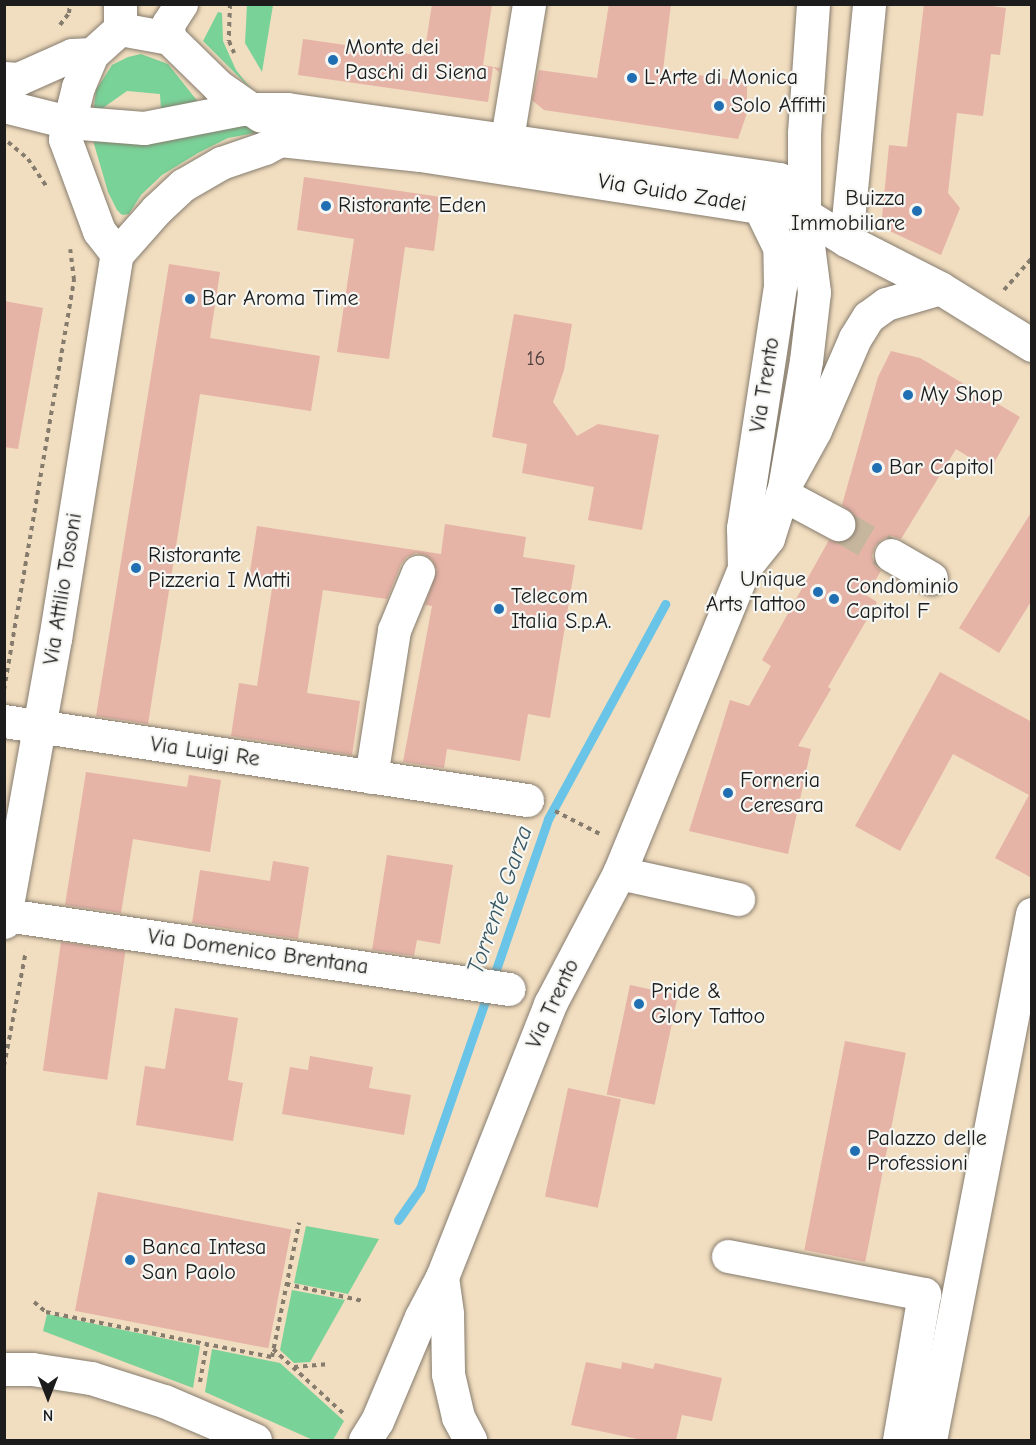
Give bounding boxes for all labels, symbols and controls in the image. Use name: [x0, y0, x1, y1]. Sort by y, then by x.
place label: Monte dei Paschi di Siena: [345, 34, 487, 86]
marker: Monte dei Paschi di Siena: [326, 53, 340, 67]
place label: L'Arte di Monica: [644, 65, 798, 91]
marker: L'Arte di Monica: [625, 71, 639, 85]
place label: Solo Affitti: [731, 93, 826, 119]
marker: Solo Affitti: [712, 99, 726, 113]
street label: Via Guido Zadei: [596, 168, 748, 218]
place label: Buizza Immobiliare: [791, 185, 905, 236]
place label: Ristorante Eden: [338, 193, 487, 219]
marker: Ristorante Eden: [319, 199, 333, 213]
marker: Buizza Immobiliare: [910, 204, 924, 218]
place label: Bar Aroma Time: [202, 286, 358, 312]
marker: Bar Aroma Time: [183, 292, 197, 306]
street label: Via Trento: [744, 336, 786, 434]
house number: 16: [527, 346, 545, 370]
place label: My Shop: [920, 382, 1003, 408]
marker: My Shop: [901, 388, 915, 402]
place label: Bar Capitol: [889, 455, 994, 481]
marker: Bar Capitol: [870, 461, 884, 475]
street label: Via Attilio Tosoni: [38, 511, 88, 667]
place label: Ristorante Pizzeria I Matti: [148, 542, 291, 594]
marker: Ristorante Pizzeria I Matti: [129, 561, 143, 575]
place label: Unique Arts Tattoo: [706, 566, 806, 618]
place label: Condominio Capitol F: [846, 573, 959, 624]
place label: Telecom Italia S.p.A.: [511, 583, 611, 634]
marker: Unique Arts Tattoo: [811, 585, 825, 599]
marker: Condominio Capitol F: [827, 592, 841, 606]
marker: Telecom Italia S.p.A.: [492, 602, 506, 616]
street label: Via Luigi Re: [149, 731, 261, 773]
place label: Forneria Ceresara: [740, 767, 824, 818]
marker: Forneria Ceresara: [721, 786, 735, 800]
water label: Torrente Garza: [461, 822, 539, 978]
street label: Via Domenico Brentana: [146, 923, 370, 981]
street label: Via Trento: [521, 955, 585, 1053]
place label: Pride & Glory Tattoo: [651, 978, 765, 1030]
marker: Pride & Glory Tattoo: [632, 997, 646, 1011]
place label: Palazzo delle Professioni: [867, 1125, 987, 1176]
marker: Palazzo delle Professioni: [848, 1144, 862, 1158]
place label: Banca Intesa San Paolo: [142, 1234, 266, 1286]
marker: Banca Intesa San Paolo: [123, 1253, 137, 1267]
north arrow: [18, 1367, 78, 1427]
text: N: [43, 1406, 53, 1424]

